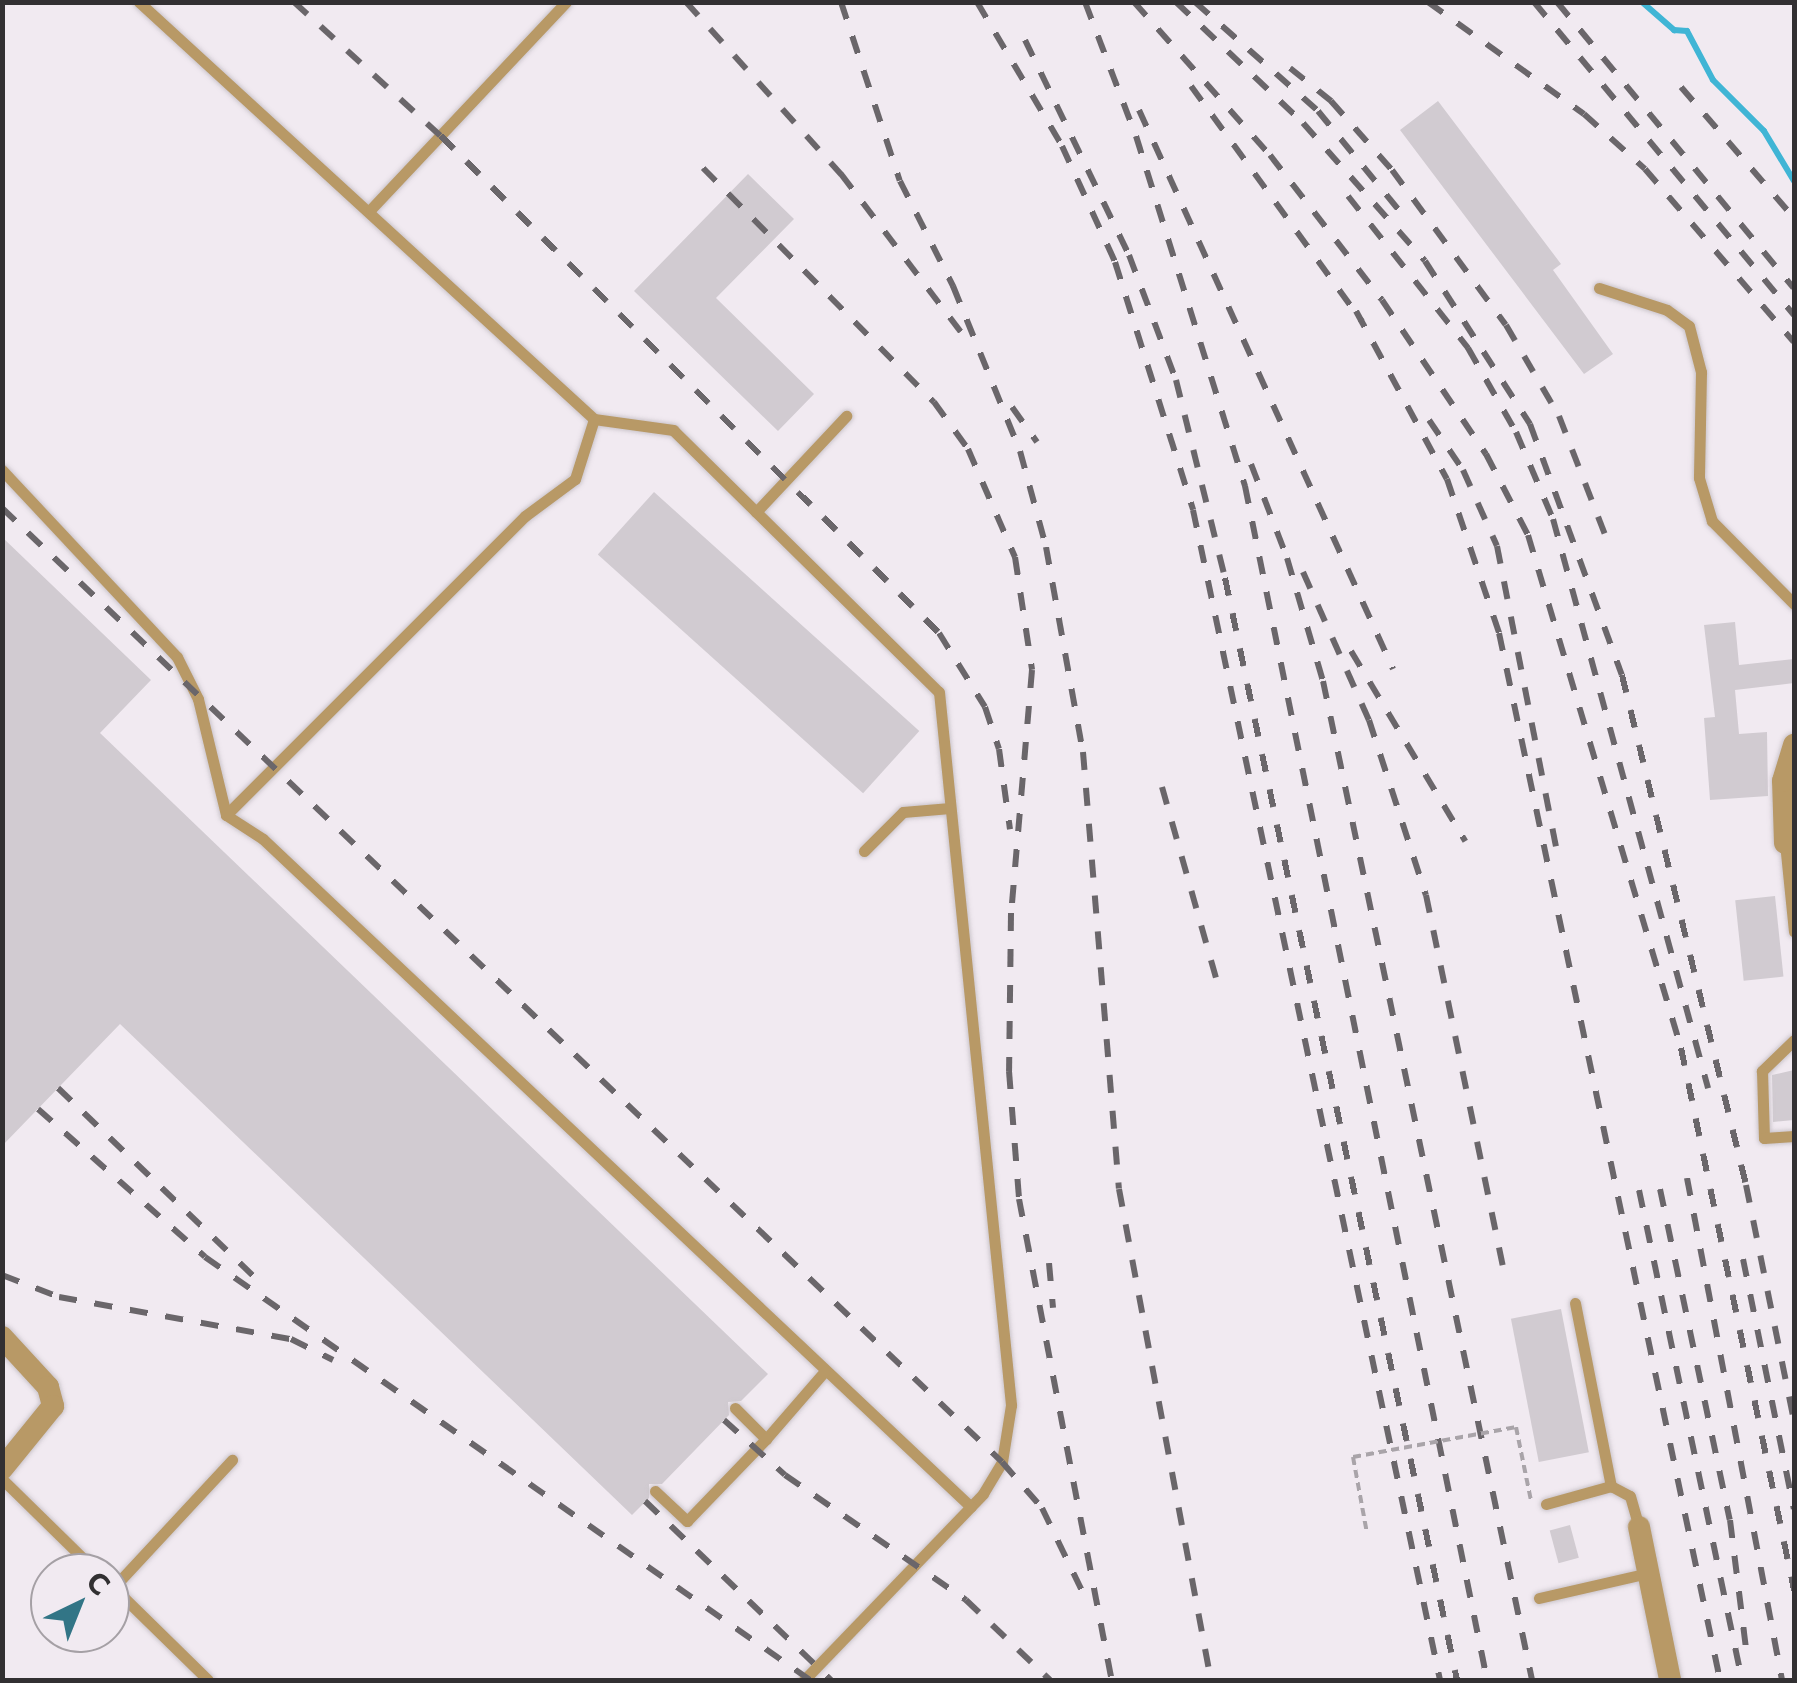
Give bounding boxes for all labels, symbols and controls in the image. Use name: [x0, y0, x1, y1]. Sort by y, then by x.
north arrow: [30, 1553, 130, 1653]
text: С: [80, 1564, 118, 1601]

